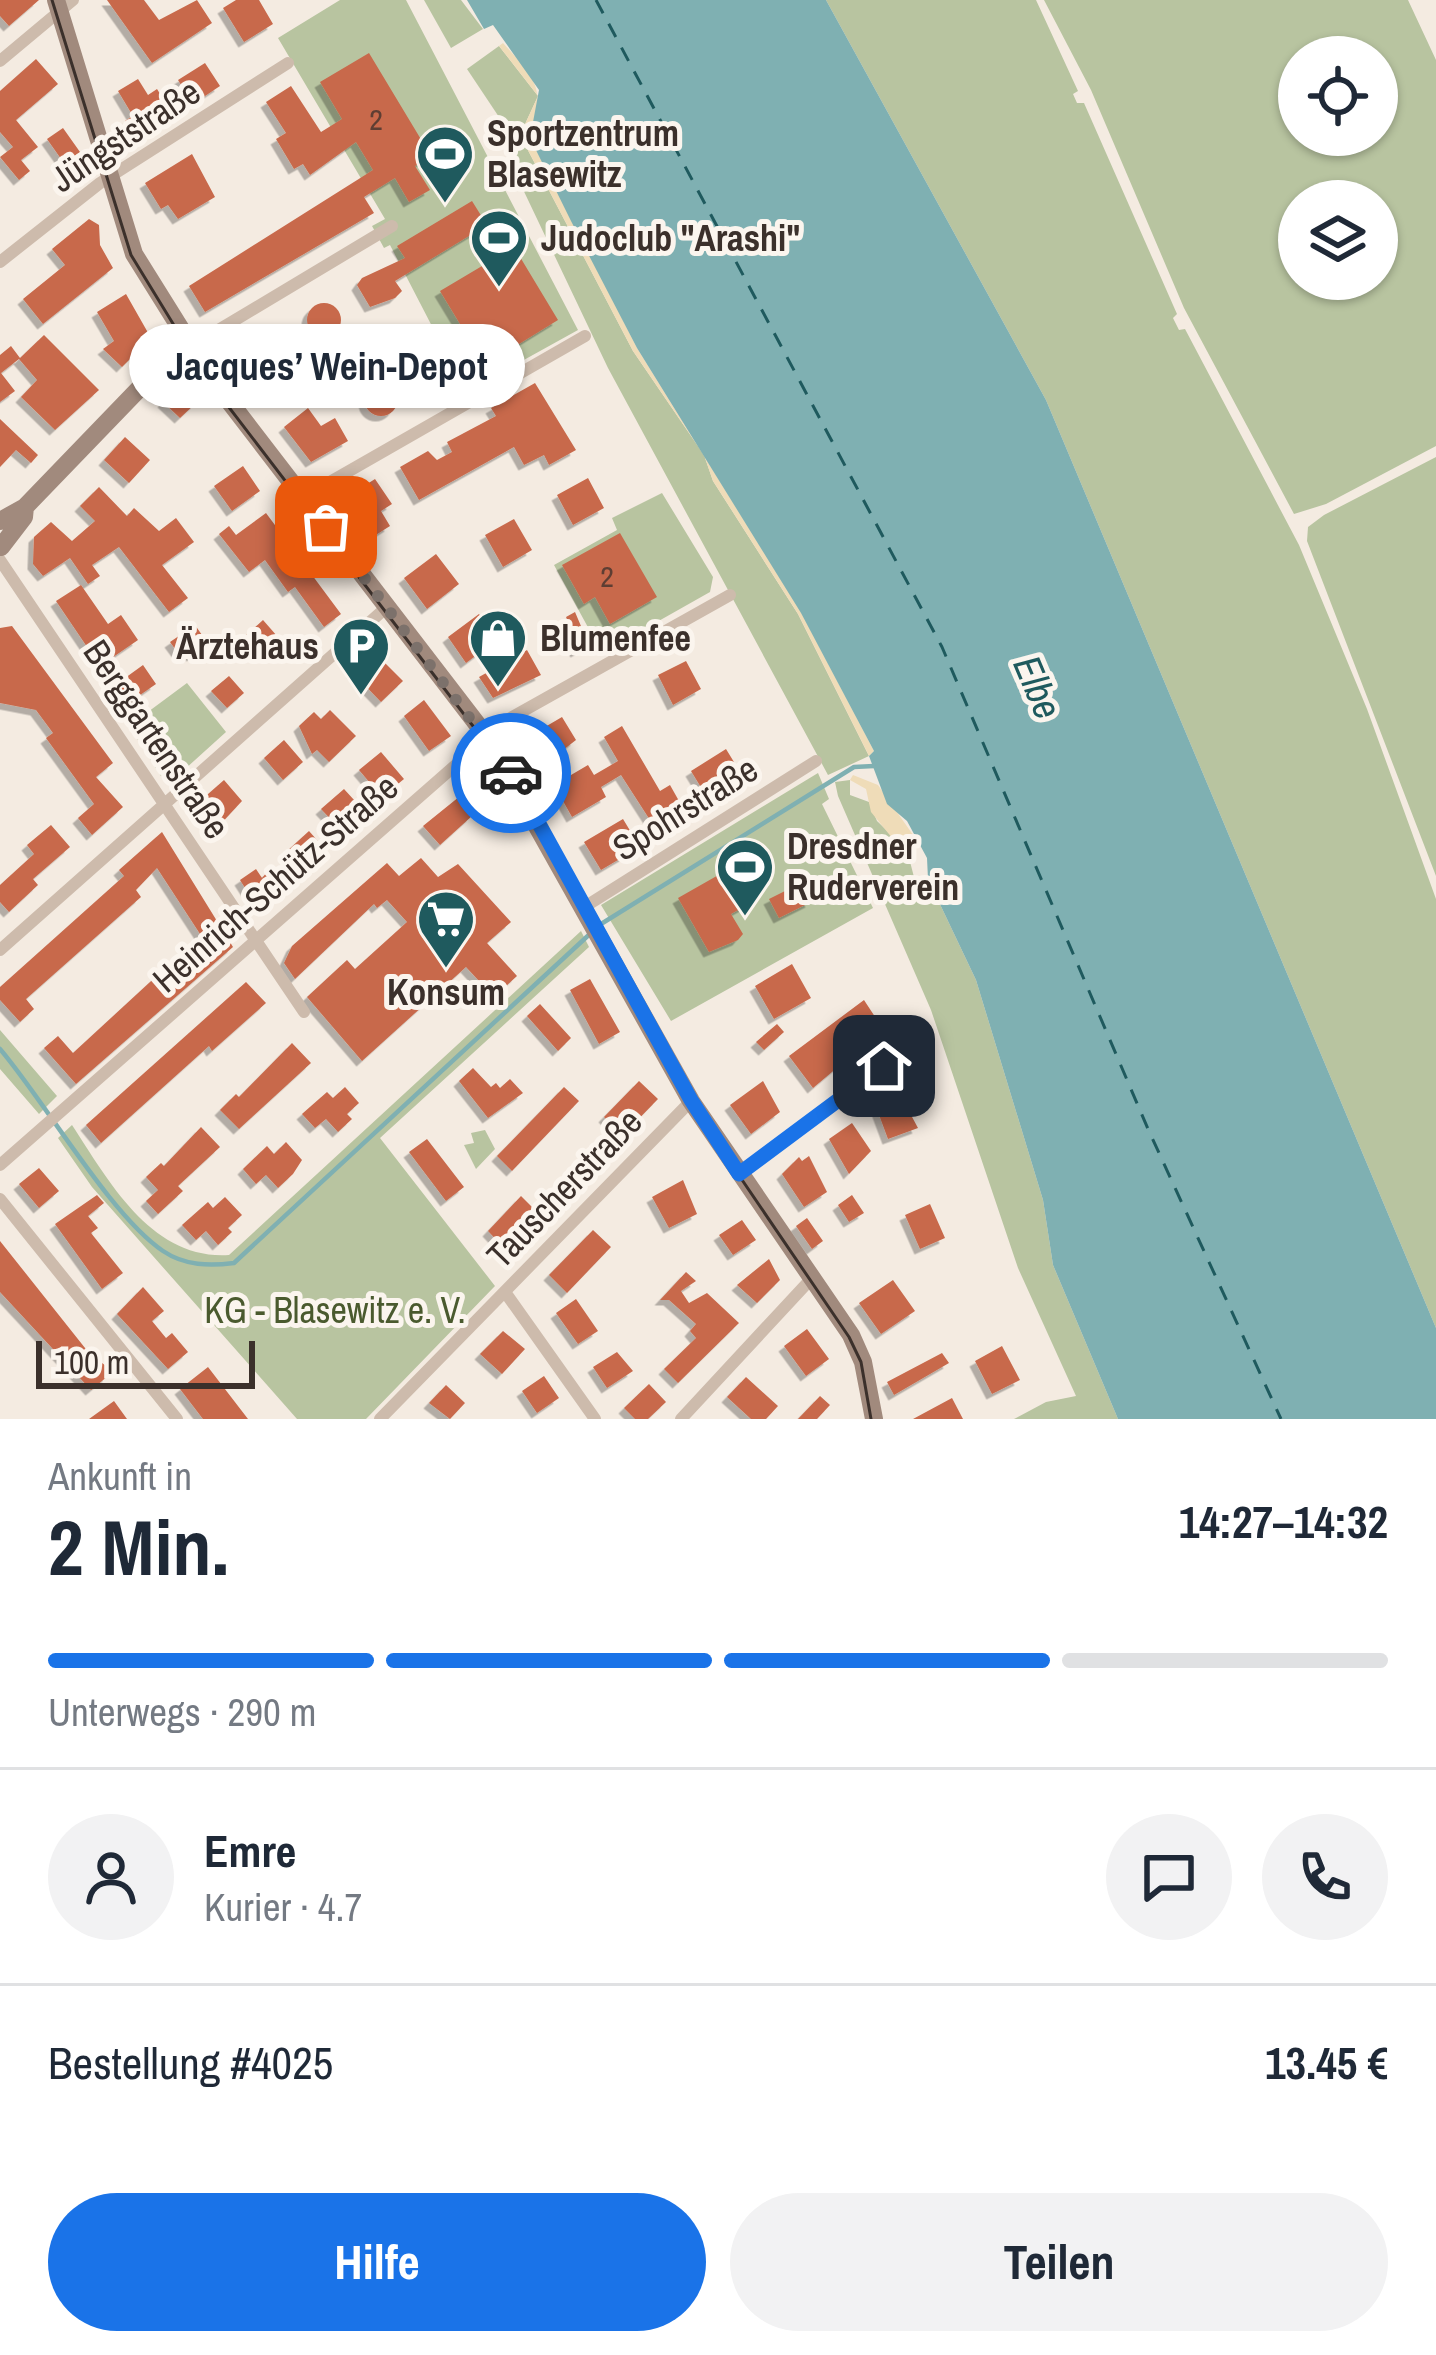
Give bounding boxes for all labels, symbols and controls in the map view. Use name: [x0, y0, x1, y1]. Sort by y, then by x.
map controls: [1278, 36, 1398, 300]
button: locate: [1278, 36, 1398, 156]
street label: Jüngststraße: [41, 67, 209, 203]
house number: 2: [369, 99, 383, 139]
place label: Sportzentrum Blasewitz: [487, 109, 679, 198]
sports icon: Sportzentrum Blasewitz: [414, 123, 476, 205]
button: layers: [1278, 180, 1398, 300]
sports icon: Judoclub "Arashi": [468, 207, 530, 289]
place label: Judoclub "Arashi": [541, 214, 800, 262]
callout: Jacques’ Wein-Depot: [128, 323, 524, 407]
text: Jacques’ Wein-Depot: [166, 340, 488, 392]
pin: [275, 476, 377, 578]
icon: bag: [293, 494, 359, 560]
house number: 2: [600, 556, 614, 596]
shop icon: Blumenfee: [467, 607, 529, 689]
place label: Blumenfee: [540, 614, 691, 662]
parking icon: Ärztehaus: [330, 615, 392, 697]
place label: Ärztehaus: [176, 622, 319, 670]
street label: Berggartenstraße: [73, 630, 241, 848]
water label: Elbe: [1002, 647, 1074, 727]
courier: [451, 713, 571, 833]
icon: car: [478, 740, 544, 806]
street label: Spohrstraße: [603, 745, 767, 871]
street label: Heinrich-Schütz-Straße: [142, 763, 408, 1003]
place label: Dresdner Ruderverein: [787, 822, 959, 911]
sports icon: Dresdner Ruderverein: [714, 836, 776, 918]
supermarket icon: Konsum: [415, 888, 477, 970]
place label: Konsum: [387, 968, 505, 1016]
pin: [833, 1015, 935, 1117]
icon: home: [851, 1033, 917, 1099]
street label: Tauscherstraße: [476, 1098, 652, 1278]
park label: KG - Blasewitz e. V.: [204, 1286, 466, 1334]
scale bar: [36, 1335, 255, 1388]
text: 100 m: [54, 1340, 129, 1384]
text: Ankunft in: [48, 1450, 192, 1502]
text: 14:27–14:32: [1179, 1491, 1388, 1552]
text: 2 Min.: [48, 1494, 229, 1599]
text: Unterwegs · 290 m: [48, 1686, 316, 1738]
button: person: [48, 1814, 174, 1940]
button: chat: [1106, 1814, 1232, 1940]
button: phone: [1262, 1814, 1388, 1940]
text: Emre: [204, 1820, 296, 1881]
text: Kurier · 4.7: [204, 1881, 362, 1933]
text: Bestellung #4025: [48, 2032, 333, 2093]
text: 13.45 €: [1265, 2032, 1388, 2093]
button: Hilfe: [48, 2193, 706, 2331]
button: Teilen: [730, 2193, 1388, 2331]

